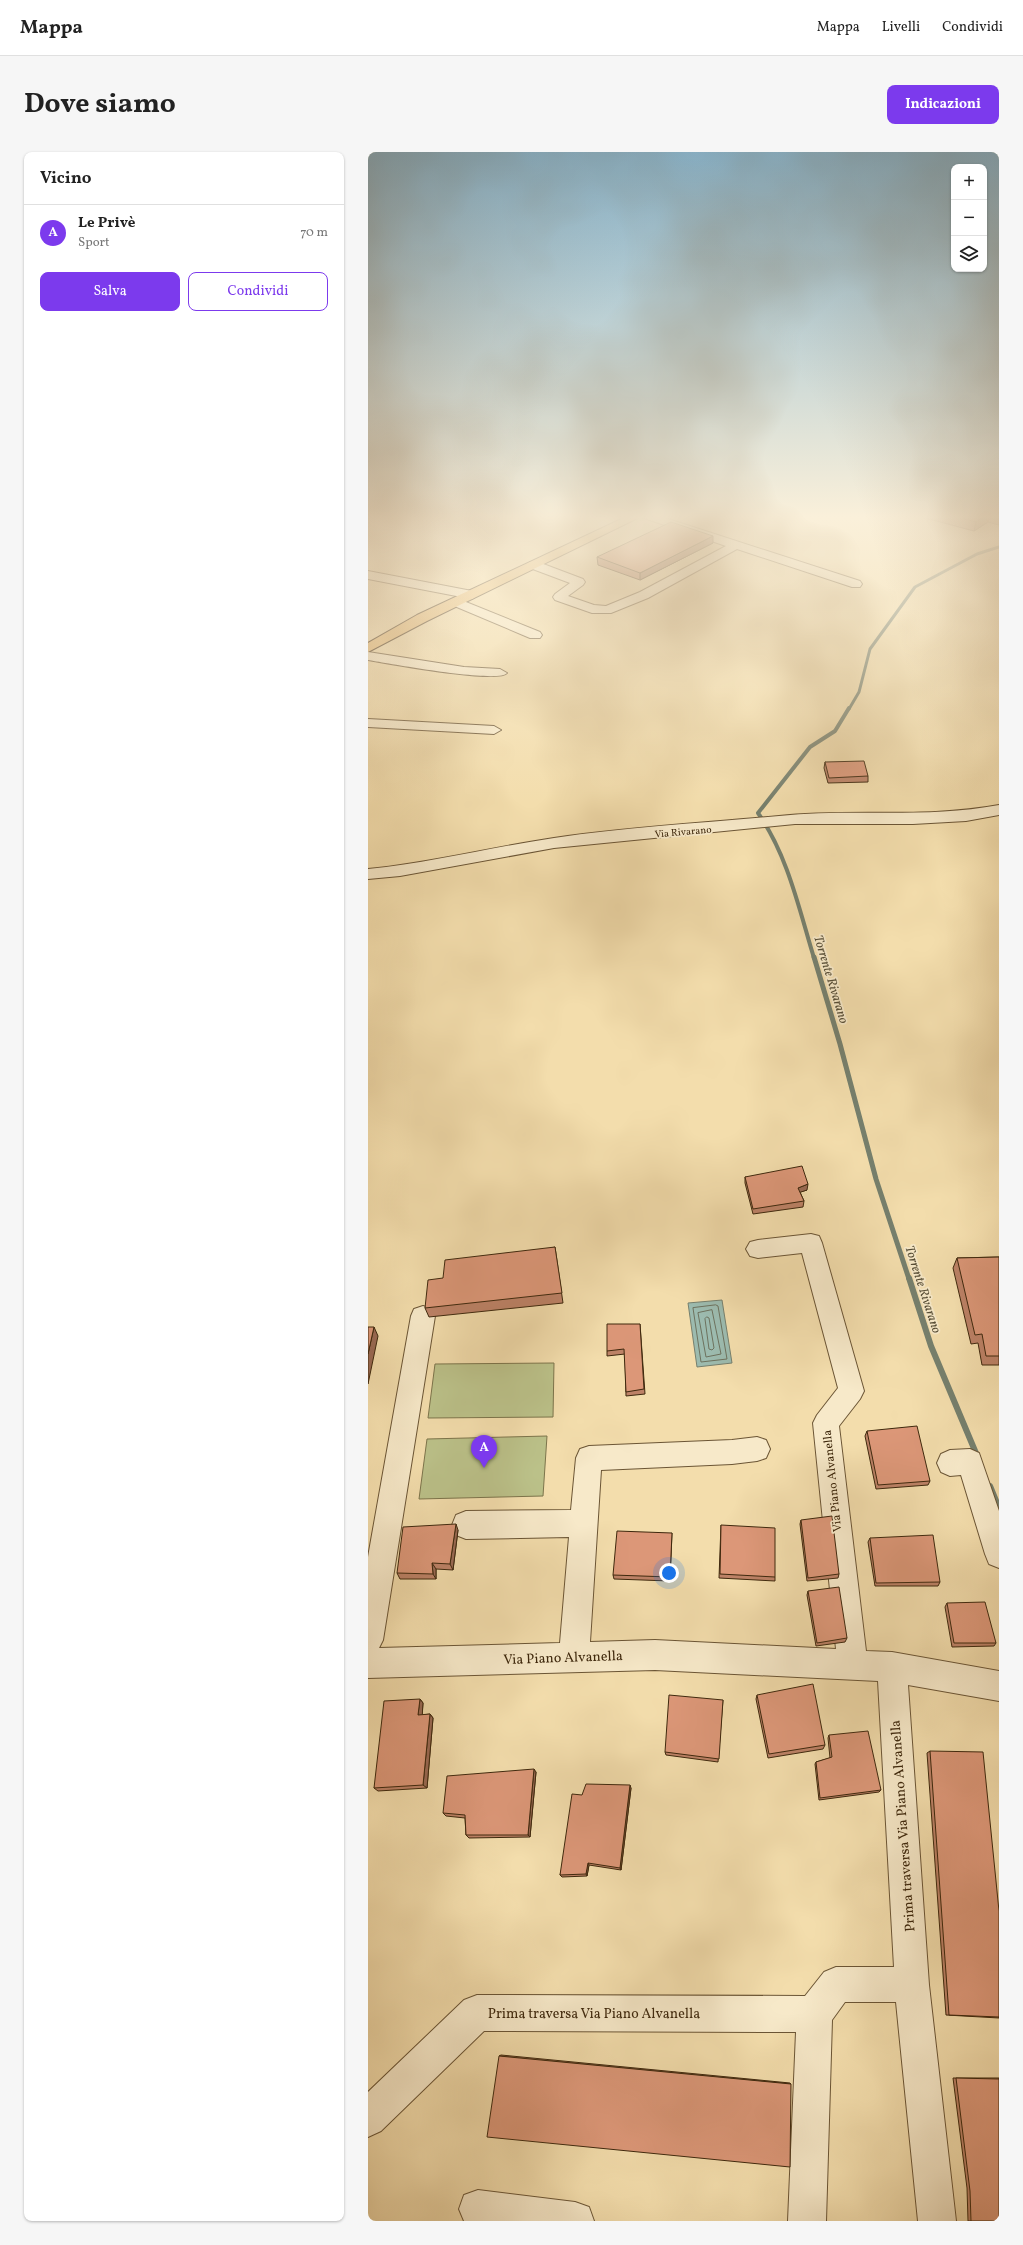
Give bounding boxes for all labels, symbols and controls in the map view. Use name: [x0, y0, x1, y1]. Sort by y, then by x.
text: Mappa: [20, 15, 83, 41]
text: Mappa: [817, 18, 860, 37]
text: Livelli: [882, 18, 920, 37]
text: Condividi: [942, 18, 1003, 37]
text: Dove siamo: [24, 85, 176, 124]
button: Indicazioni: [887, 85, 999, 124]
map controls: [951, 164, 987, 272]
button: +: [951, 164, 987, 200]
text: Vicino: [40, 167, 91, 190]
button: −: [951, 200, 987, 236]
text: Le Privè: [78, 213, 136, 234]
text: A: [48, 224, 58, 242]
text: 70 m: [300, 224, 328, 242]
text: Sport: [78, 234, 110, 252]
button: layers: [951, 236, 987, 272]
button: Salva: [40, 272, 180, 311]
button: Condividi: [188, 272, 328, 311]
street label: Via Rivarano: [654, 823, 712, 841]
water label: Torrente Rivarano: [808, 933, 852, 1026]
water label: Torrente Rivarano: [899, 1243, 945, 1336]
street label: Via Piano Alvanella: [820, 1429, 846, 1533]
pin: A: [471, 1435, 497, 1468]
your location: [659, 1563, 679, 1583]
street label: Via Piano Alvanella: [503, 1647, 623, 1670]
street label: Prima traversa Via Piano Alvanella: [887, 1719, 920, 1932]
street label: Prima traversa Via Piano Alvanella: [488, 2005, 700, 2024]

